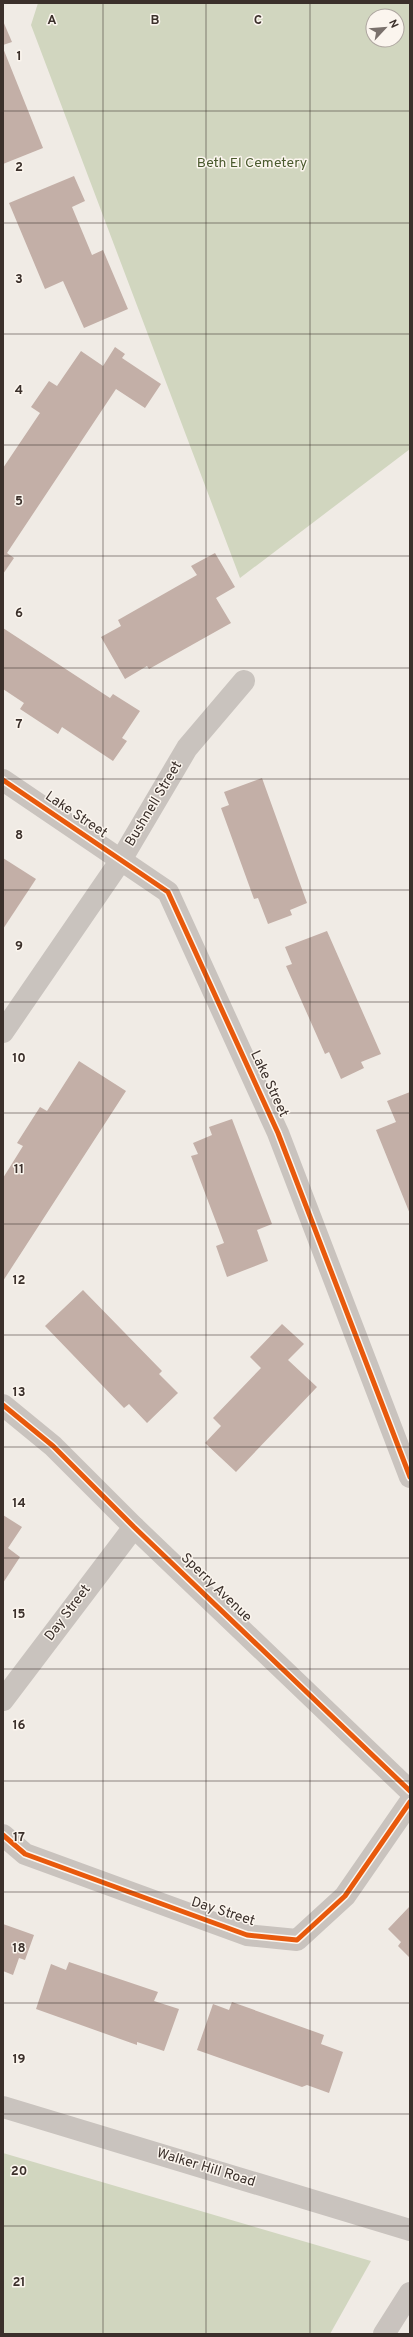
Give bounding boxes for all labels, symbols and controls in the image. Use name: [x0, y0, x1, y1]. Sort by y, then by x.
north arrow: [365, 8, 405, 48]
text: A: [47, 13, 57, 29]
text: B: [151, 13, 160, 29]
text: C: [254, 13, 262, 29]
text: N: [385, 17, 401, 31]
text: 1: [16, 49, 22, 65]
park label: Beth El Cemetery: [197, 155, 307, 172]
text: 2: [15, 160, 23, 176]
text: 3: [15, 272, 23, 288]
text: 4: [15, 383, 23, 399]
text: 5: [15, 494, 23, 510]
text: 6: [15, 606, 23, 622]
text: 7: [16, 717, 23, 733]
street label: Bushnell Street: [122, 758, 186, 850]
street label: Lake Street: [42, 788, 110, 842]
text: 8: [15, 828, 23, 844]
text: 9: [15, 939, 23, 955]
street label: Lake Street: [246, 1048, 292, 1120]
text: 10: [12, 1051, 26, 1067]
text: 11: [14, 1162, 24, 1178]
text: 12: [12, 1273, 26, 1289]
text: 13: [13, 1385, 26, 1401]
text: 14: [12, 1496, 26, 1512]
street label: Sperry Avenue: [177, 1550, 255, 1626]
street label: Day Street: [41, 1582, 95, 1644]
text: 15: [12, 1607, 26, 1623]
text: 16: [12, 1718, 26, 1734]
text: 17: [13, 1830, 25, 1846]
street label: Day Street: [189, 1894, 257, 1930]
text: 18: [12, 1941, 26, 1957]
text: 19: [12, 2052, 26, 2068]
street label: Walker Hill Road: [155, 2145, 257, 2191]
text: 20: [11, 2164, 27, 2180]
text: 21: [12, 2275, 26, 2291]

